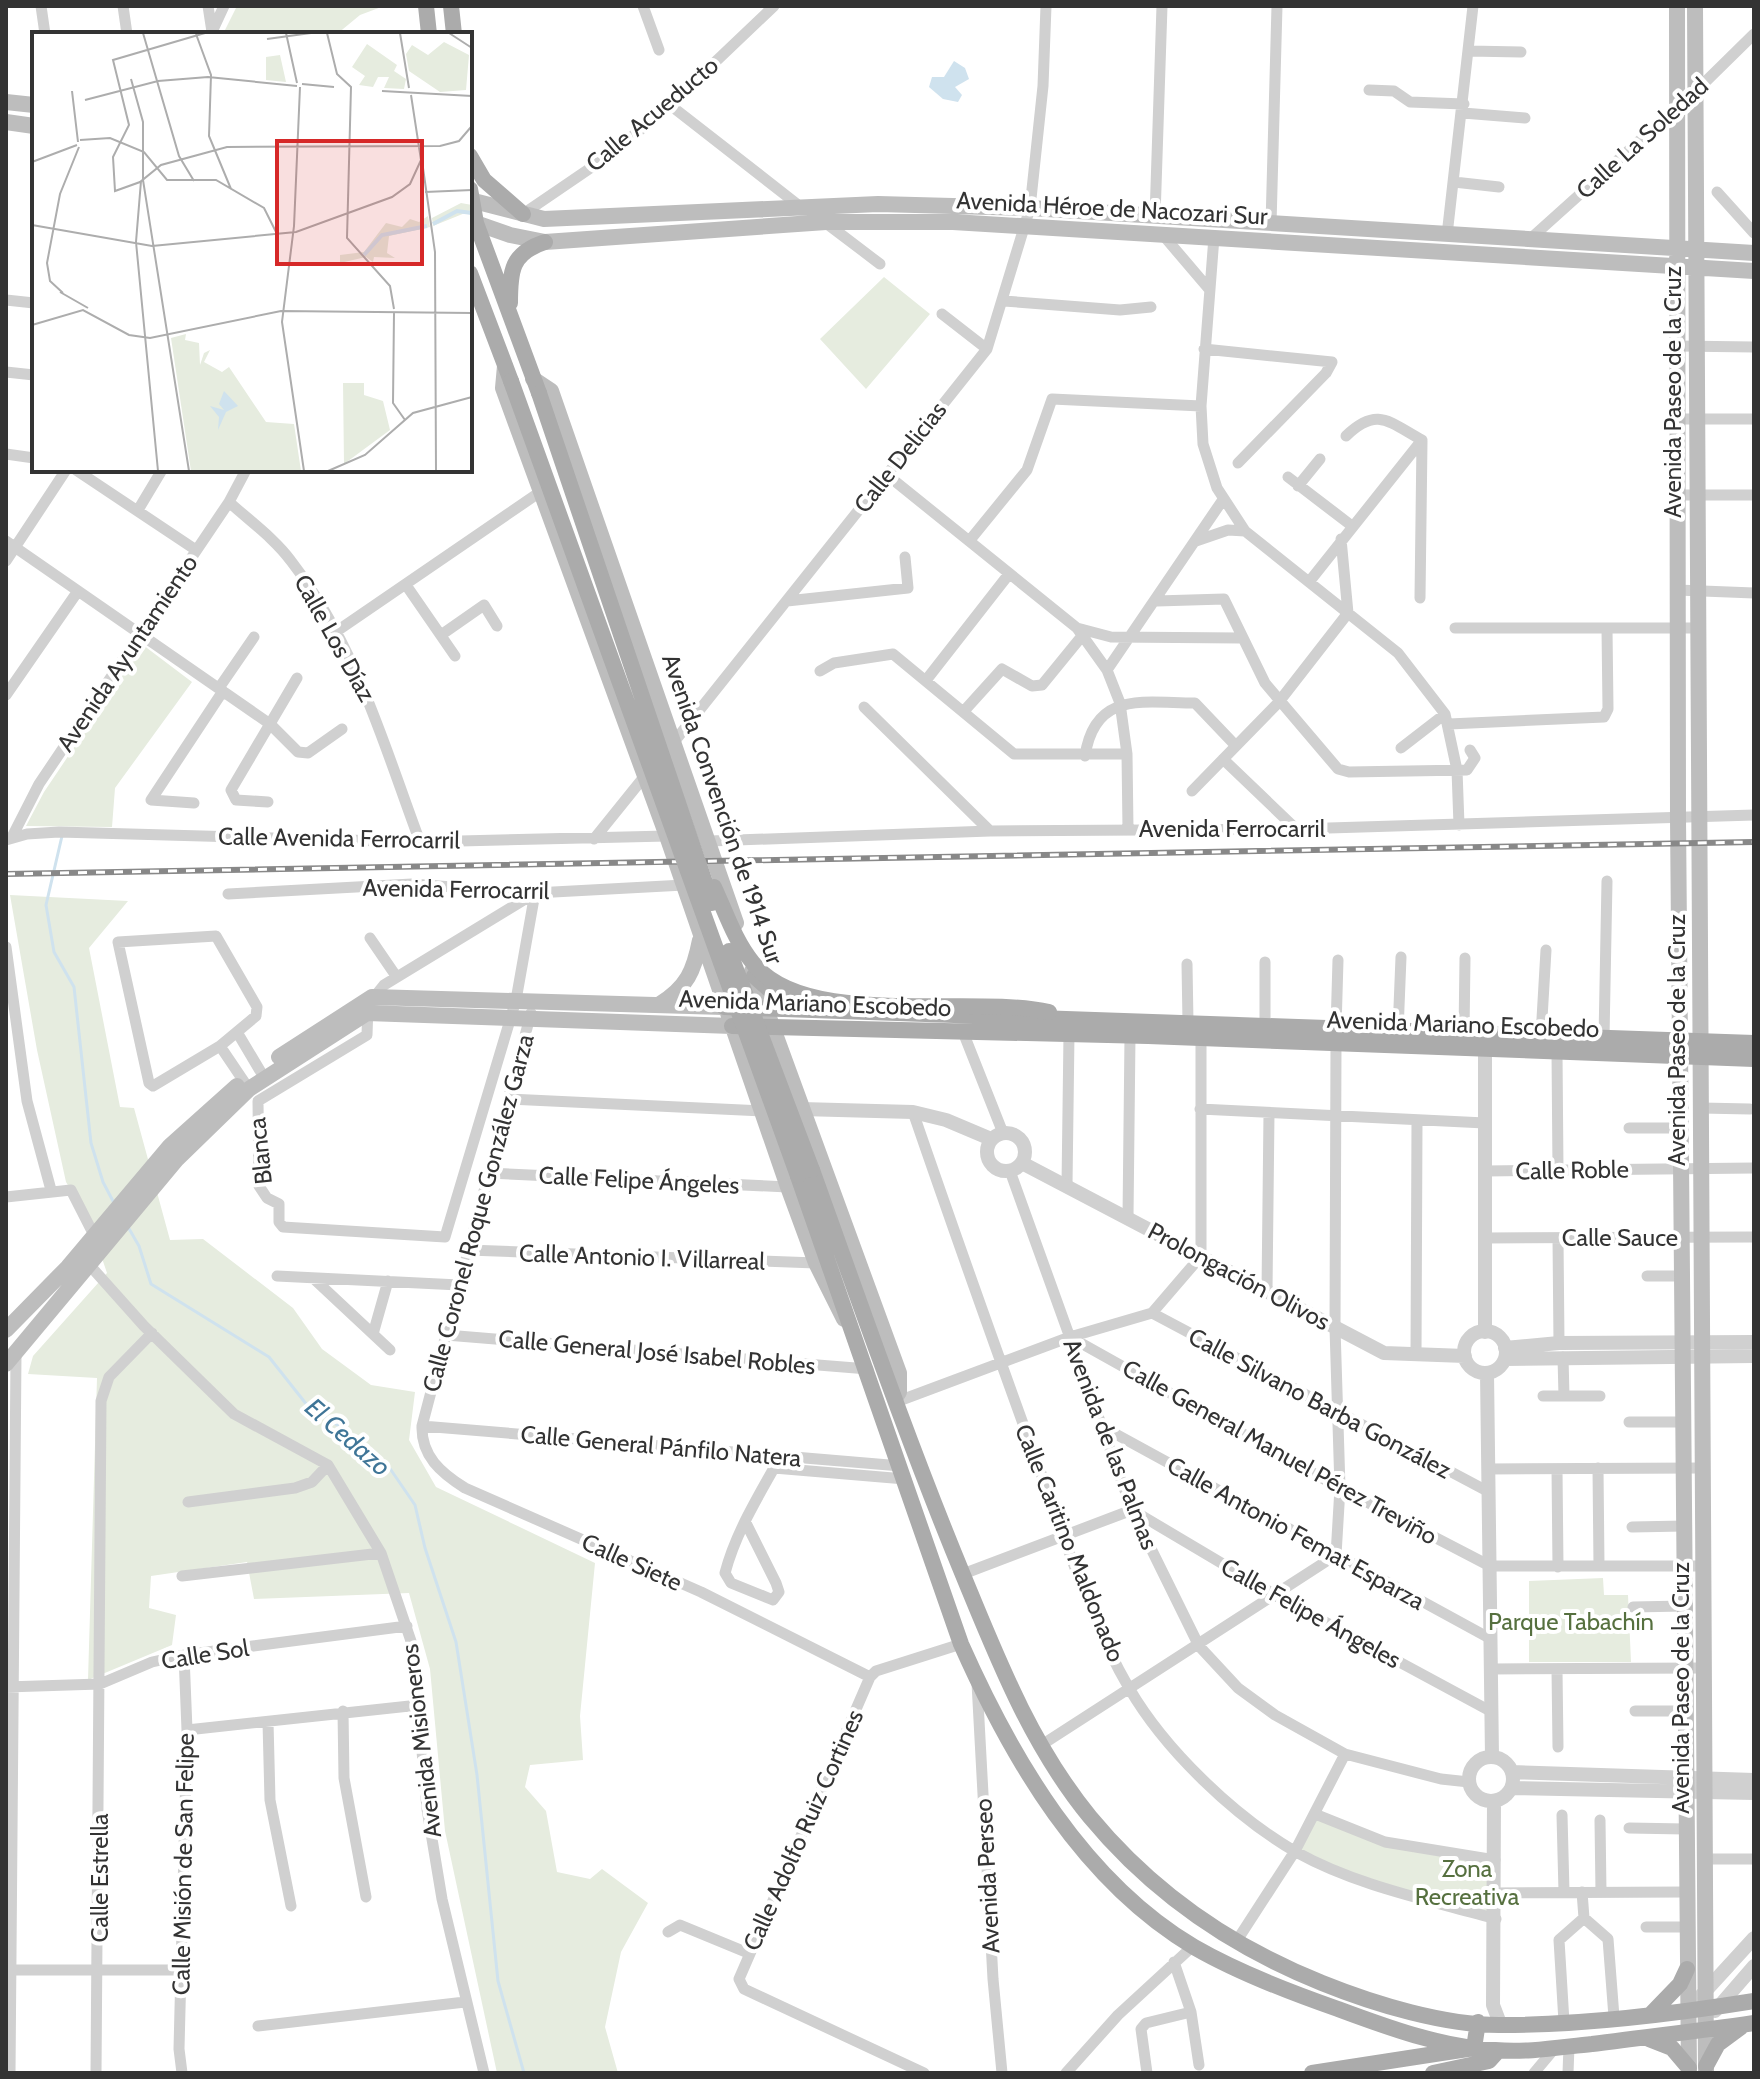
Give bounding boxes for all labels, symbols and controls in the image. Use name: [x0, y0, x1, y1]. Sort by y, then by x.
inset map: [32, 32, 472, 472]
street label: Calle Acueducto: [580, 50, 724, 178]
street label: Calle La Soledad: [1570, 71, 1714, 205]
street label: Avenida Héroe de Nacozari Sur: [956, 185, 1269, 231]
street label: Avenida Paseo de la Cruz: [1658, 266, 1687, 518]
street label: Calle Delicias: [848, 396, 952, 518]
street label: Avenida Ayuntamiento: [50, 549, 204, 757]
street label: Calle Los Díaz: [288, 569, 382, 707]
street label: Avenida Convención de 1914 Sur: [656, 650, 790, 968]
street label: Avenida Ferrocarril: [1139, 814, 1326, 843]
street label: Calle Avenida Ferrocarril: [218, 821, 461, 855]
street label: Avenida Ferrocarril: [362, 873, 550, 905]
street label: Avenida Paseo de la Cruz: [1662, 914, 1691, 1166]
street label: Avenida Mariano Escobedo: [678, 984, 952, 1022]
street label: Avenida Mariano Escobedo: [1326, 1005, 1600, 1043]
street label: Calle Coronel Roque González Garza: [416, 1031, 540, 1395]
street label: Blanca: [242, 1116, 278, 1186]
street label: Calle Roble: [1515, 1155, 1629, 1185]
street label: Calle Felipe Ángeles: [538, 1160, 740, 1200]
street label: Prolongación Olivos: [1143, 1216, 1335, 1336]
street label: Calle Sauce: [1562, 1223, 1678, 1252]
street label: Calle Antonio I. Villarreal: [519, 1238, 766, 1276]
street label: Calle Silvano Barba González: [1184, 1321, 1456, 1485]
street label: Calle General José Isabel Robles: [497, 1324, 817, 1380]
street label: Avenida de las Palmas: [1057, 1335, 1165, 1553]
street label: Calle General Manuel Pérez Treviño: [1118, 1353, 1442, 1551]
water label: El Cedazo: [299, 1391, 397, 1483]
street label: Calle General Pánfilo Natera: [519, 1419, 803, 1473]
street label: Calle Caritino Maldonado: [1009, 1420, 1131, 1666]
street label: Calle Antonio Femat Esparza: [1162, 1450, 1430, 1616]
street label: Calle Siete: [577, 1527, 687, 1597]
street label: Calle Felipe Ángeles: [1216, 1552, 1406, 1674]
street label: Avenida Paseo de la Cruz: [1666, 1562, 1695, 1814]
park label: Parque Tabachín: [1488, 1607, 1654, 1636]
street label: Calle Sol: [159, 1633, 251, 1675]
street label: Avenida Misioneros: [395, 1642, 447, 1840]
street label: Calle Adolfo Ruiz Cortines: [737, 1705, 869, 1955]
street label: Calle Misión de San Felipe: [166, 1733, 200, 1995]
street label: Avenida Perseo: [968, 1798, 1006, 1954]
street label: Calle Estrella: [85, 1813, 114, 1942]
park label: Zona Recreativa: [1415, 1854, 1520, 1911]

